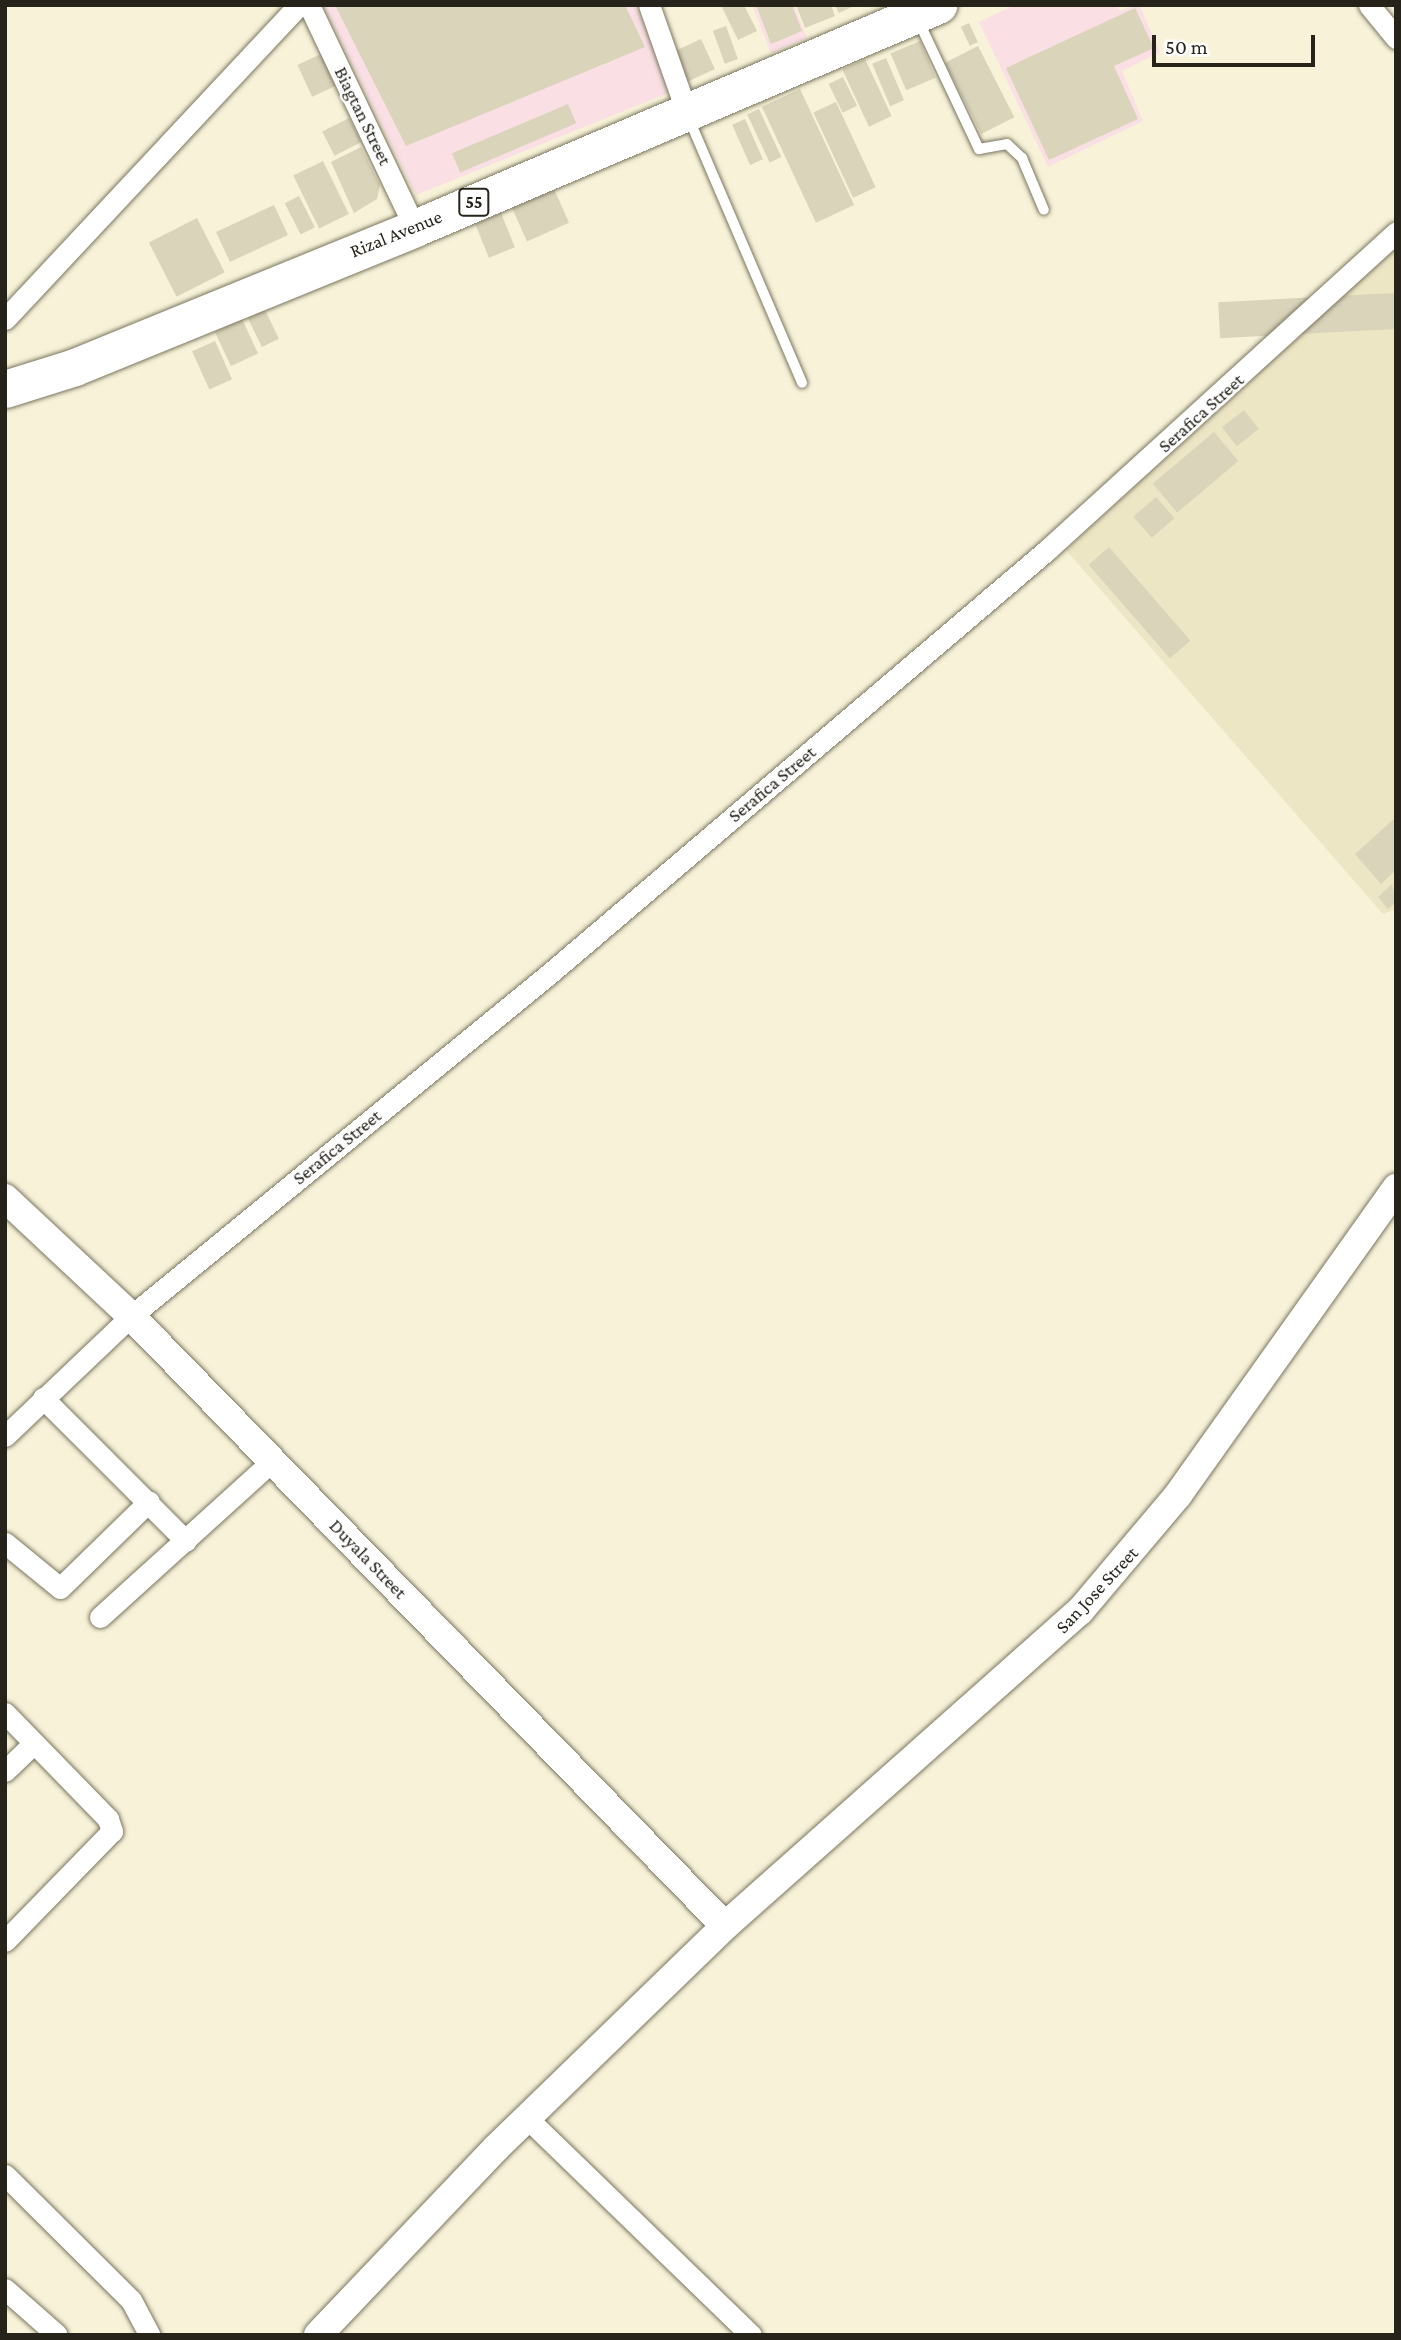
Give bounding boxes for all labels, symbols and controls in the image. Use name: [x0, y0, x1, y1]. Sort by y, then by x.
scale bar: [1156, 21, 1319, 65]
text: 50 m: [1165, 35, 1208, 59]
street label: Biagtan Street: [329, 63, 397, 169]
road number: 55: [458, 188, 490, 216]
street label: Rizal Avenue: [347, 205, 445, 263]
street label: Serafica Street: [1153, 369, 1249, 457]
street label: Serafica Street: [724, 741, 820, 827]
street label: Serafica Street: [288, 1104, 386, 1190]
street label: Duyala Street: [324, 1514, 412, 1604]
street label: San Jose Street: [1051, 1542, 1143, 1638]

